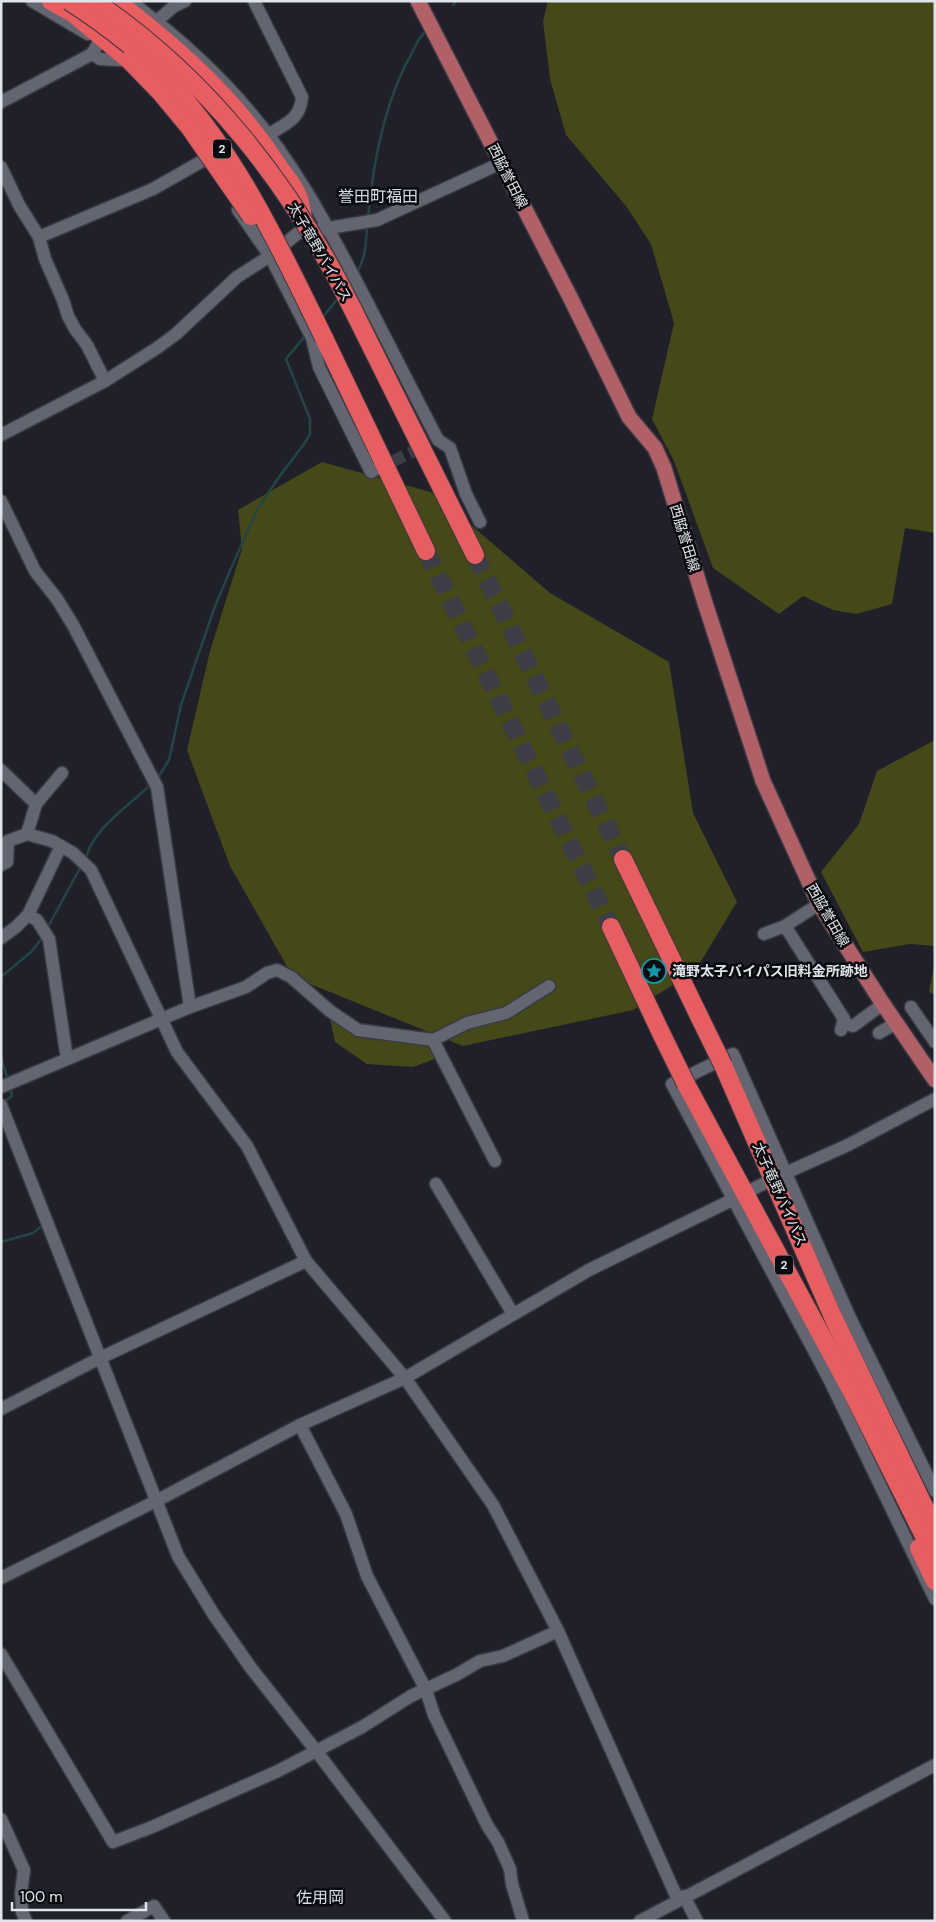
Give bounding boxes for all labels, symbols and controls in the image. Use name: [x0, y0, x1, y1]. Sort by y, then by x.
road number: 2: [213, 140, 231, 158]
street label: 西脇誉田線: [484, 141, 532, 211]
district label: 誉田町福田: [338, 186, 418, 207]
street label: 太子竜野バイパス: [284, 199, 356, 305]
street label: 西脇誉田線: [666, 502, 704, 574]
street label: 西脇誉田線: [803, 880, 853, 950]
place icon: 滝野太子バイパス旧料金所跡地: [641, 958, 667, 984]
place label: 滝野太子バイパス旧料金所跡地: [672, 962, 868, 980]
street label: 太子竜野バイパス: [749, 1139, 811, 1249]
road number: 2: [775, 1256, 793, 1274]
scale bar: [12, 1880, 146, 1912]
text: 100 m: [20, 1887, 63, 1907]
district label: 佐用岡: [296, 1887, 344, 1908]

